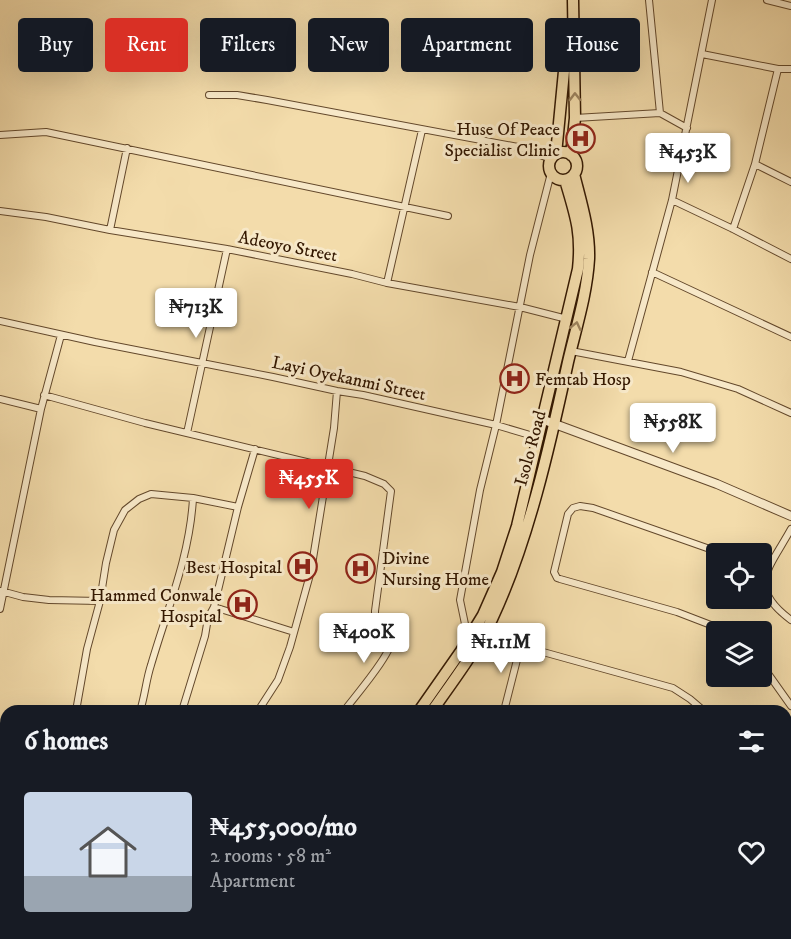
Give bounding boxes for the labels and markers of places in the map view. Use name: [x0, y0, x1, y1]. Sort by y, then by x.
place label: Huse Of Peace Specialist Clinic: [445, 119, 560, 162]
hospital icon: Huse Of Peace Specialist Clinic: [565, 123, 597, 155]
pin: ₦453K: [646, 133, 730, 184]
pin: ₦713K: [154, 288, 238, 339]
hospital icon: Femtab Hosp: [498, 363, 530, 395]
place label: Femtab Hosp: [535, 369, 631, 391]
pin: ₦558K: [631, 403, 715, 454]
pin: ₦455K: [267, 459, 351, 510]
place label: Divine Nursing Home: [382, 548, 489, 591]
hospital icon: Best Hospital: [287, 551, 319, 583]
hospital icon: Divine Nursing Home: [345, 552, 377, 584]
place label: Best Hospital: [185, 557, 283, 579]
place label: Hammed Conwale Hospital: [90, 585, 223, 628]
hospital icon: Hammed Conwale Hospital: [227, 589, 259, 621]
pin: ₦400K: [322, 613, 406, 664]
pin: ₦1.11M: [452, 623, 550, 674]

